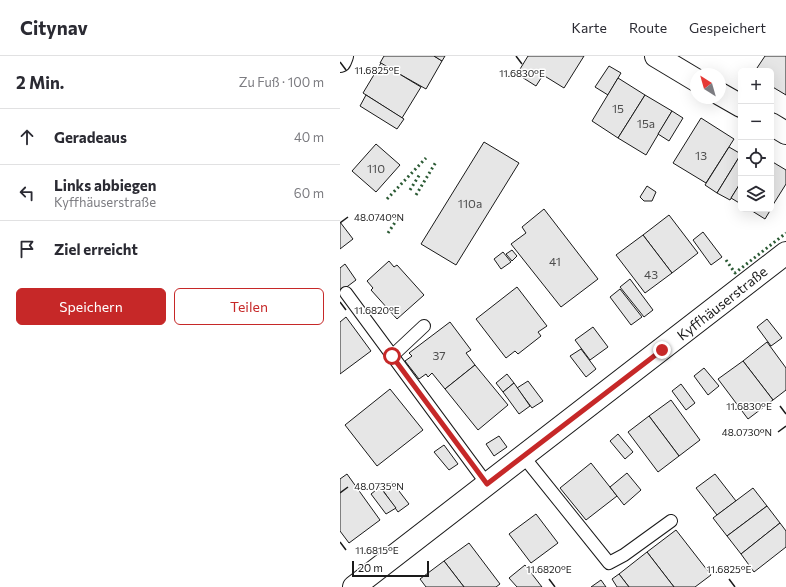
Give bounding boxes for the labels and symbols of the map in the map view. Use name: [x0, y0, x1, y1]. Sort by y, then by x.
text: 11.6825°E: [355, 64, 399, 76]
text: 11.6830°E: [499, 67, 545, 79]
north arrow: [690, 68, 726, 104]
house number: 15: [612, 101, 624, 115]
house number: 15a: [637, 116, 655, 130]
house number: 13: [695, 148, 707, 162]
house number: 110: [367, 161, 385, 175]
house number: 110a: [458, 196, 482, 210]
text: 48.0740°N: [354, 211, 404, 223]
house number: 41: [549, 254, 561, 268]
street label: Kyffhäuserstraße: [673, 262, 771, 344]
house number: 43: [644, 267, 658, 281]
text: 11.6820°E: [354, 304, 400, 316]
route end: [653, 341, 671, 359]
route start: [383, 347, 401, 365]
house number: 37: [432, 348, 446, 362]
text: 11.6830°E: [726, 400, 772, 412]
text: 48.0730°N: [722, 426, 772, 438]
text: 48.0735°N: [354, 480, 404, 492]
text: 11.6815°E: [355, 544, 399, 556]
scale bar: [352, 559, 429, 578]
text: 11.6820°E: [526, 563, 572, 575]
text: 11.6825°E: [707, 563, 751, 575]

